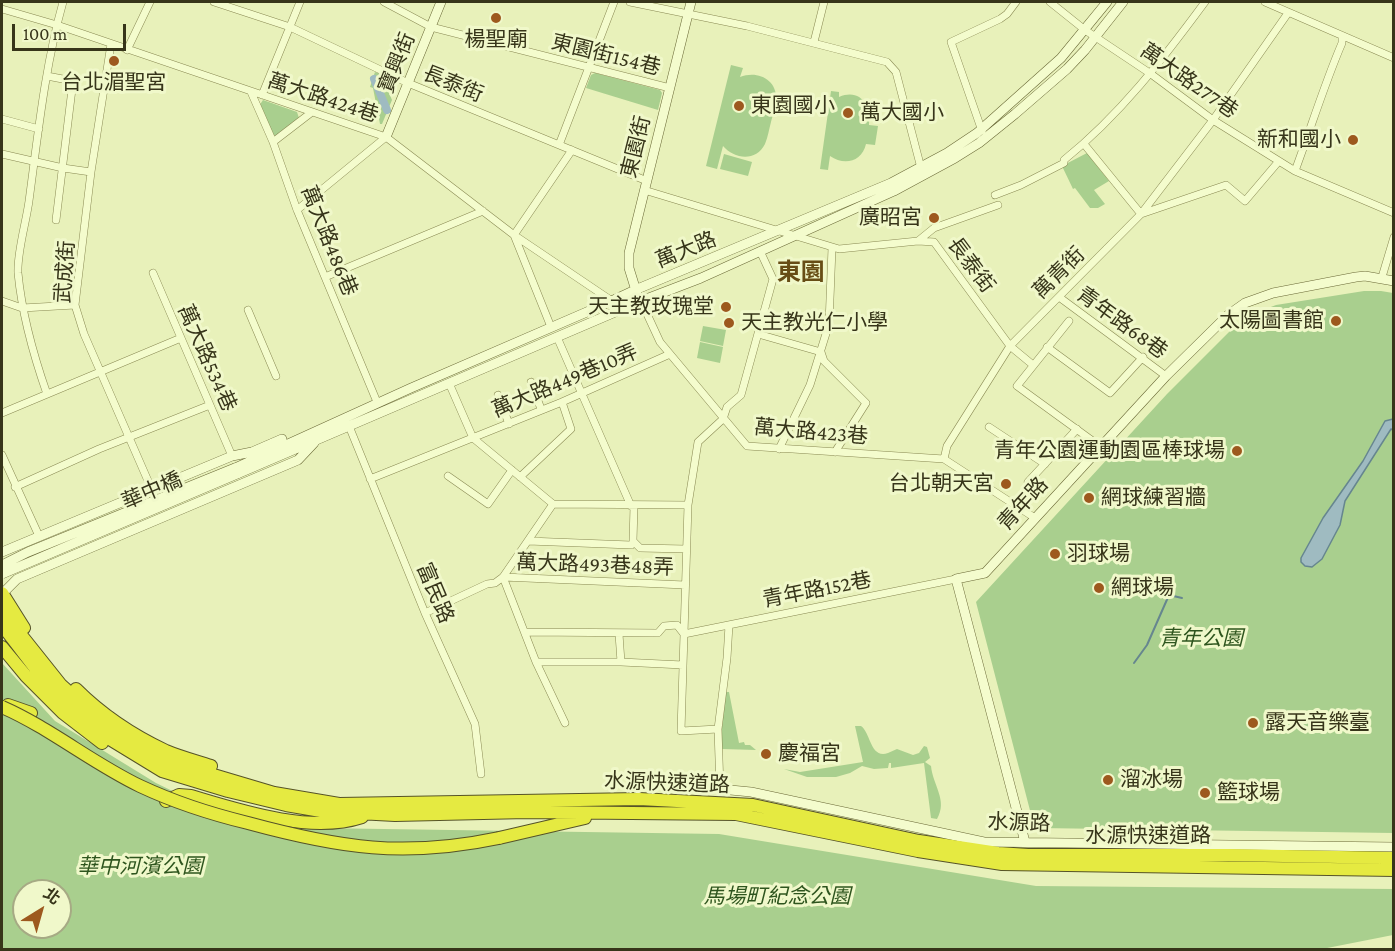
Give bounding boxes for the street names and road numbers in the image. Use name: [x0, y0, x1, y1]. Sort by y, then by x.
street label: 寶興街: [374, 29, 420, 97]
street label: 東園街154巷: [549, 29, 663, 81]
street label: 萬大路277巷: [1135, 38, 1243, 124]
street label: 長泰街: [419, 61, 487, 107]
street label: 萬大路424巷: [264, 68, 382, 128]
street label: 東園街: [616, 113, 656, 181]
street label: 萬大路486巷: [295, 182, 363, 300]
street label: 萬大路: [652, 227, 720, 273]
street label: 長泰街: [942, 232, 1000, 298]
street label: 武成街: [50, 240, 80, 304]
street label: 萬青街: [1028, 242, 1090, 304]
street label: 青年路68巷: [1072, 282, 1172, 364]
street label: 萬大路534巷: [172, 301, 242, 415]
street label: 萬大路449巷10弄: [488, 339, 642, 423]
street label: 萬大路423巷: [753, 414, 869, 450]
street label: 華中橋: [118, 467, 186, 515]
street label: 青年路: [993, 472, 1053, 536]
street label: 萬大路493巷48弄: [516, 550, 674, 580]
street label: 富民路: [411, 559, 459, 627]
street label: 青年路152巷: [760, 567, 874, 613]
street label: 水源快速道路: [604, 768, 730, 798]
street label: 水源路: [987, 809, 1051, 837]
street label: 水源快速道路: [1085, 823, 1211, 849]

